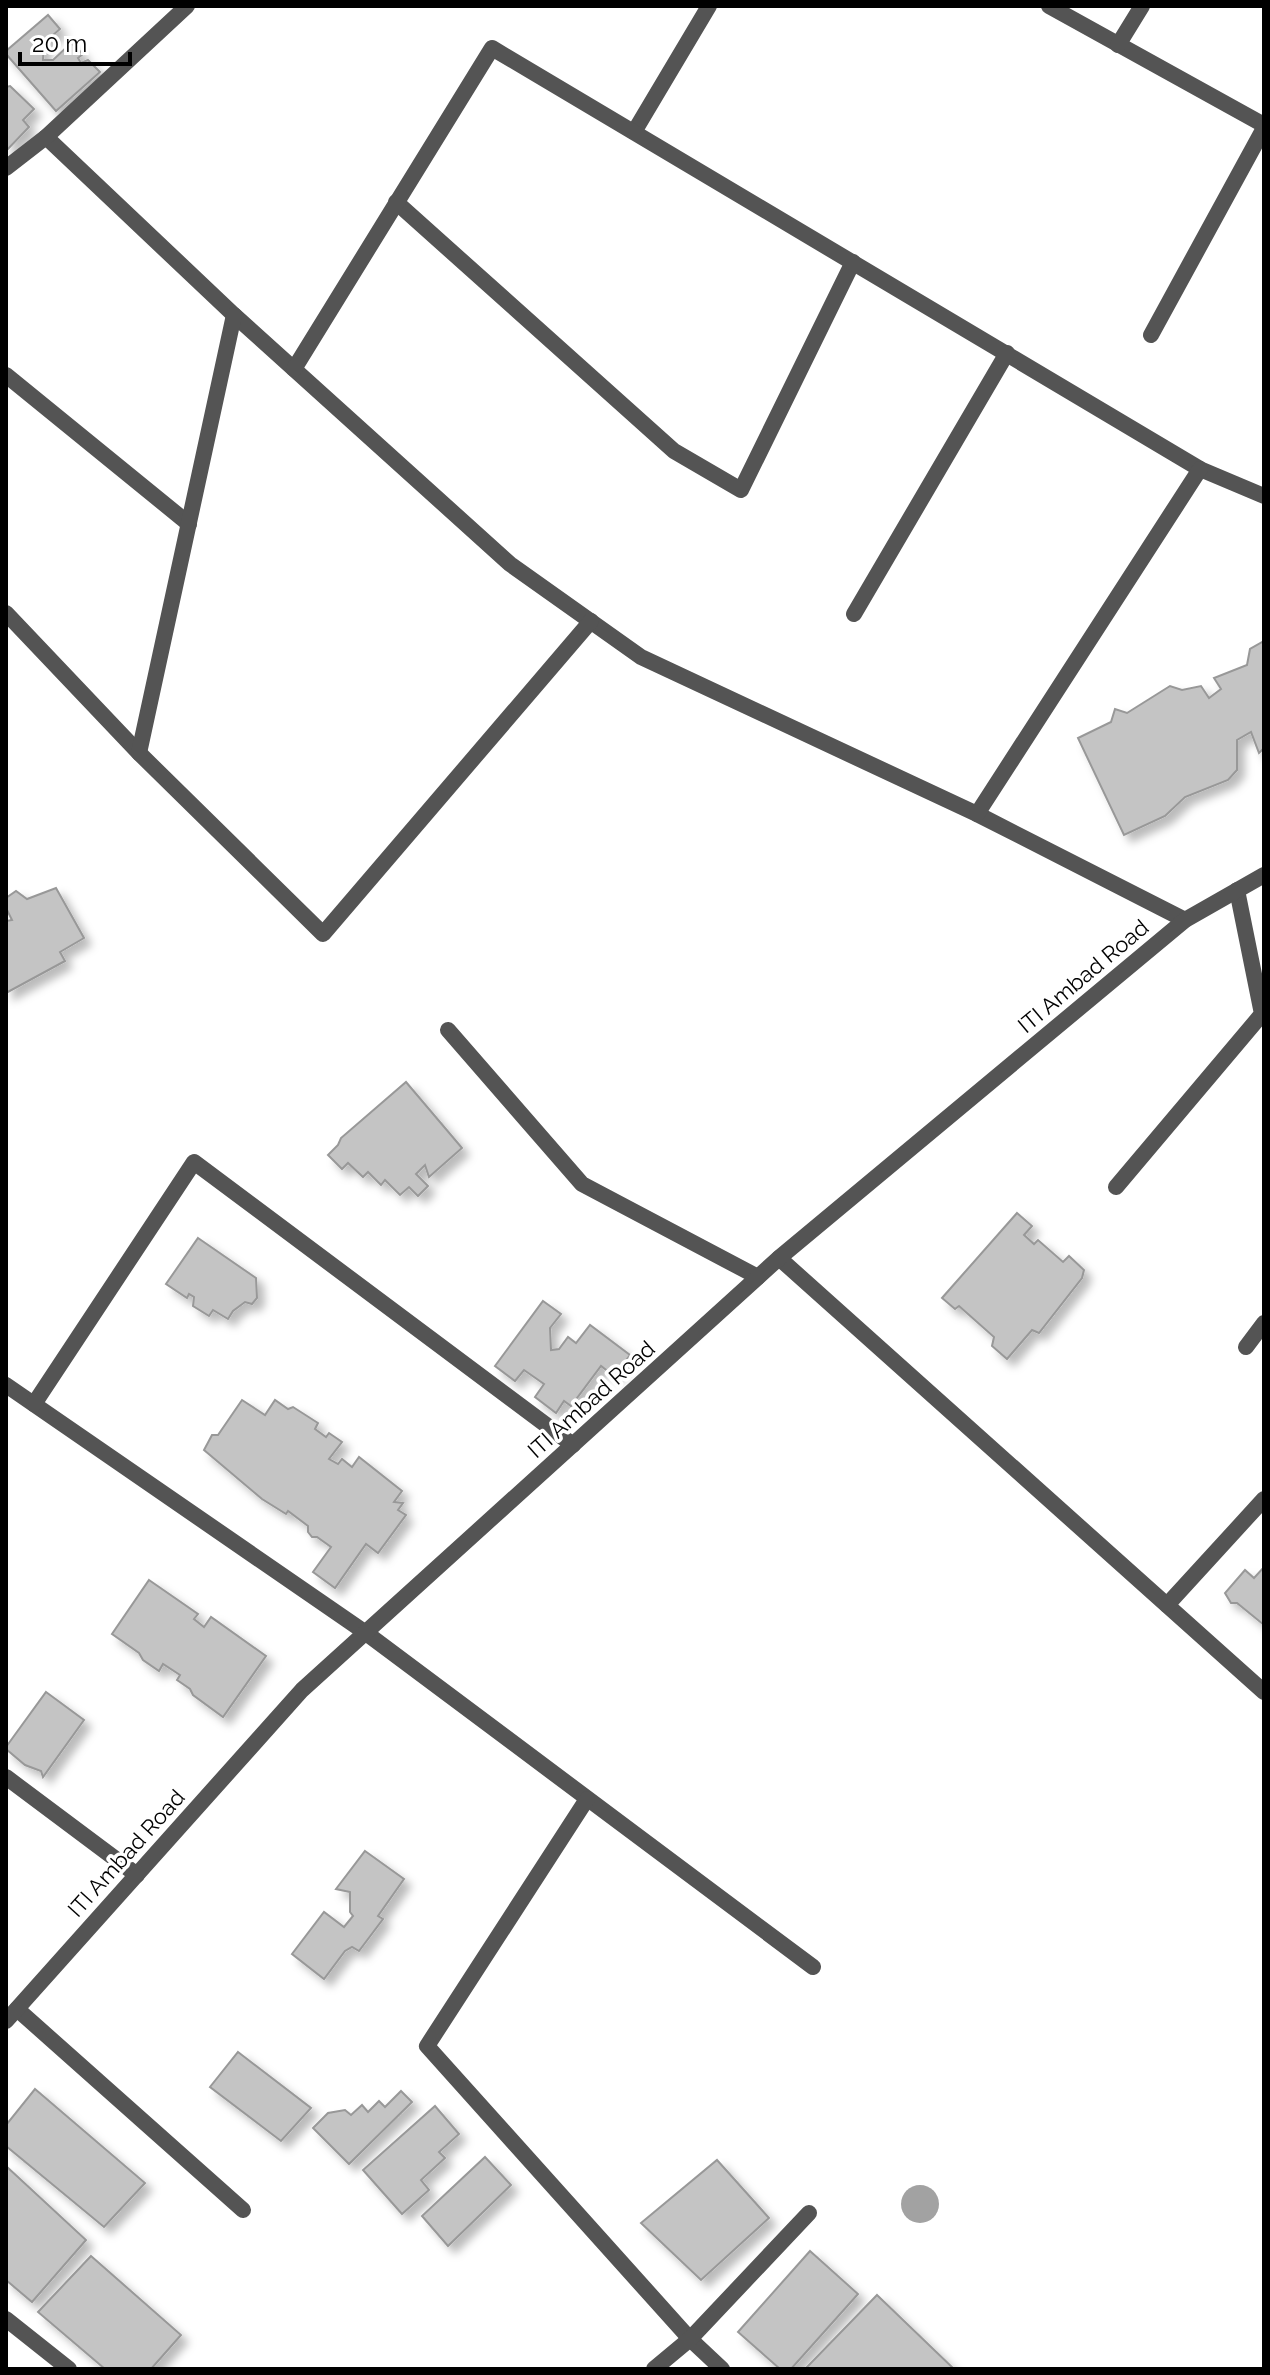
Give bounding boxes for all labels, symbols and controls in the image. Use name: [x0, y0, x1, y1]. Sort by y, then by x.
scale bar: [20, 16, 130, 66]
text: 20 m: [32, 29, 87, 58]
street label: ITI Ambad Road: [1013, 914, 1153, 1038]
street label: ITI Ambad Road: [522, 1335, 660, 1463]
street label: ITI Ambad Road: [62, 1784, 190, 1922]

